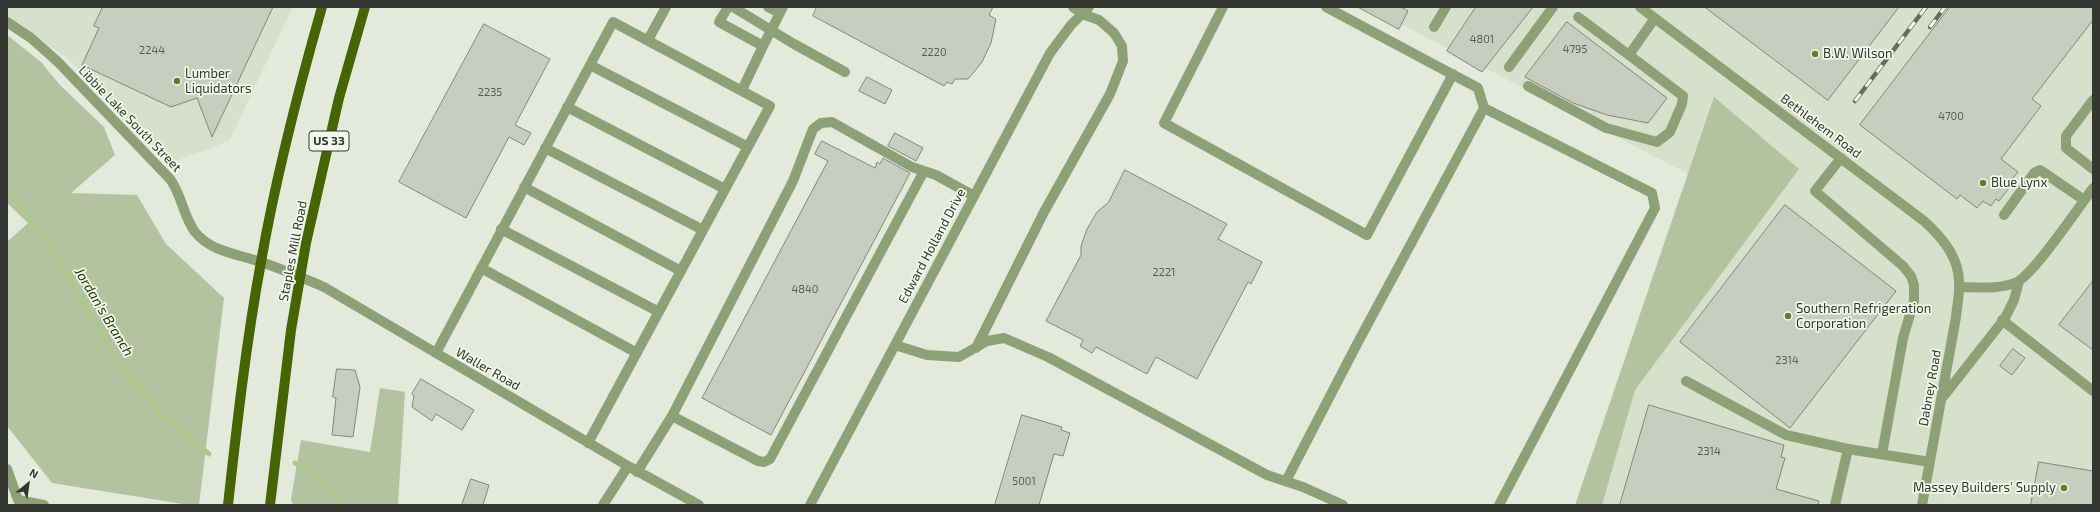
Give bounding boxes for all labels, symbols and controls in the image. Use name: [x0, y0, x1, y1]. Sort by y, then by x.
house number: 4801: [1470, 32, 1494, 46]
house number: 4795: [1563, 42, 1587, 56]
house number: 2244: [139, 43, 165, 57]
house number: 2220: [921, 45, 947, 59]
place label: B.W. Wilson: [1823, 46, 1892, 62]
marker: B.W. Wilson: [1810, 49, 1820, 59]
street label: Libbie Lake South Street: [75, 63, 185, 175]
place label: Lumber Liquidators: [185, 66, 252, 97]
marker: Lumber Liquidators: [172, 76, 182, 86]
house number: 2235: [478, 85, 502, 99]
street label: Bethlehem Road: [1778, 91, 1864, 161]
house number: 4700: [1938, 109, 1964, 123]
road number: US 33: [309, 131, 349, 151]
place label: Blue Lynx: [1991, 175, 2047, 191]
marker: Blue Lynx: [1978, 178, 1988, 188]
street label: Edward Holland Drive: [895, 186, 969, 306]
street label: Staples Mill Road: [276, 199, 310, 303]
water label: Jordan's Branch: [71, 265, 137, 359]
house number: 2221: [1153, 265, 1175, 279]
house number: 4840: [792, 282, 818, 296]
place label: Southern Refrigeration Corporation: [1796, 301, 1931, 332]
marker: Southern Refrigeration Corporation: [1783, 311, 1793, 321]
street label: Waller Road: [453, 344, 523, 394]
street label: Dabney Road: [1916, 349, 1944, 427]
house number: 2314: [1775, 353, 1799, 367]
house number: 2314: [1697, 444, 1721, 458]
north arrow: [8, 464, 48, 504]
text: N: [27, 465, 41, 481]
house number: 5001: [1012, 474, 1036, 488]
place label: Massey Builders' Supply: [1913, 480, 2056, 496]
marker: Massey Builders' Supply: [2059, 483, 2069, 493]

